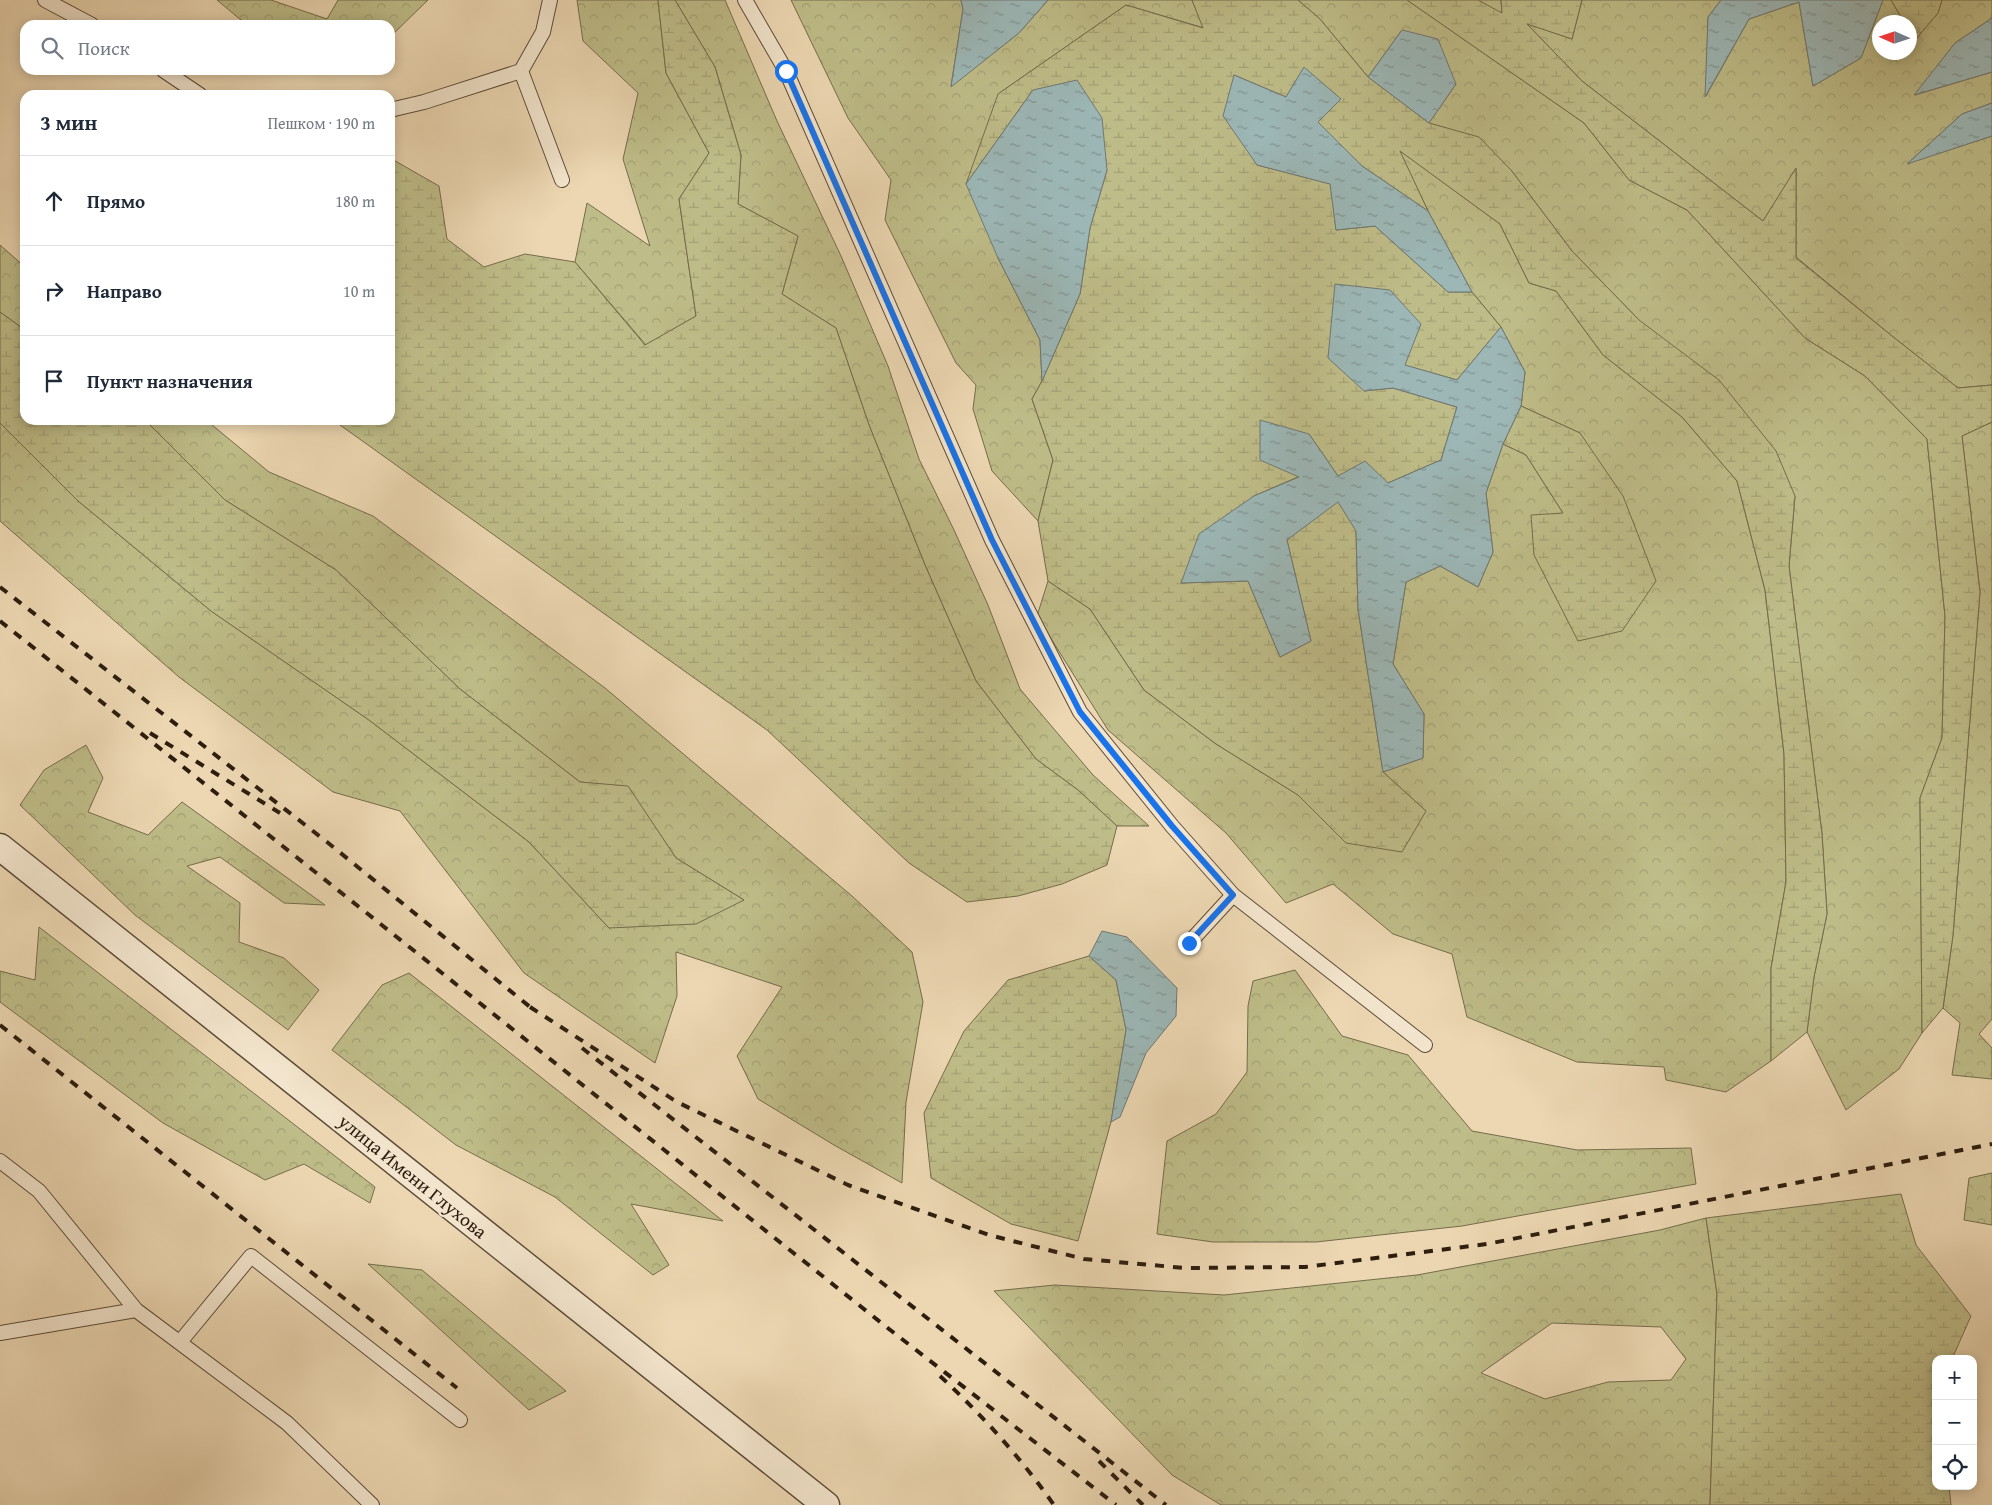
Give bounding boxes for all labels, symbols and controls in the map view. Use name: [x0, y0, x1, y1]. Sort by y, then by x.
north arrow: [1872, 15, 1917, 60]
search box: [20, 20, 395, 75]
icon: search: [38, 34, 66, 62]
text: Поиск: [78, 34, 130, 62]
route start: [775, 60, 798, 83]
text: 3 мин: [40, 107, 97, 138]
text: Пешком · 190 m: [268, 111, 375, 135]
icon: ahead: [40, 187, 68, 215]
text: Прямо: [87, 187, 145, 215]
text: 180 m: [335, 189, 375, 213]
icon: right: [40, 277, 68, 305]
text: Направо: [87, 277, 162, 305]
text: 10 m: [343, 279, 375, 303]
icon: arrive: [40, 367, 68, 395]
text: Пункт назначения: [87, 367, 253, 395]
route end: [1178, 932, 1201, 955]
street label: улица Имени Глухова: [332, 1106, 493, 1245]
map controls: [1932, 1355, 1977, 1490]
button: +: [1932, 1355, 1977, 1400]
button: −: [1932, 1400, 1977, 1445]
button: locate: [1932, 1445, 1977, 1490]

